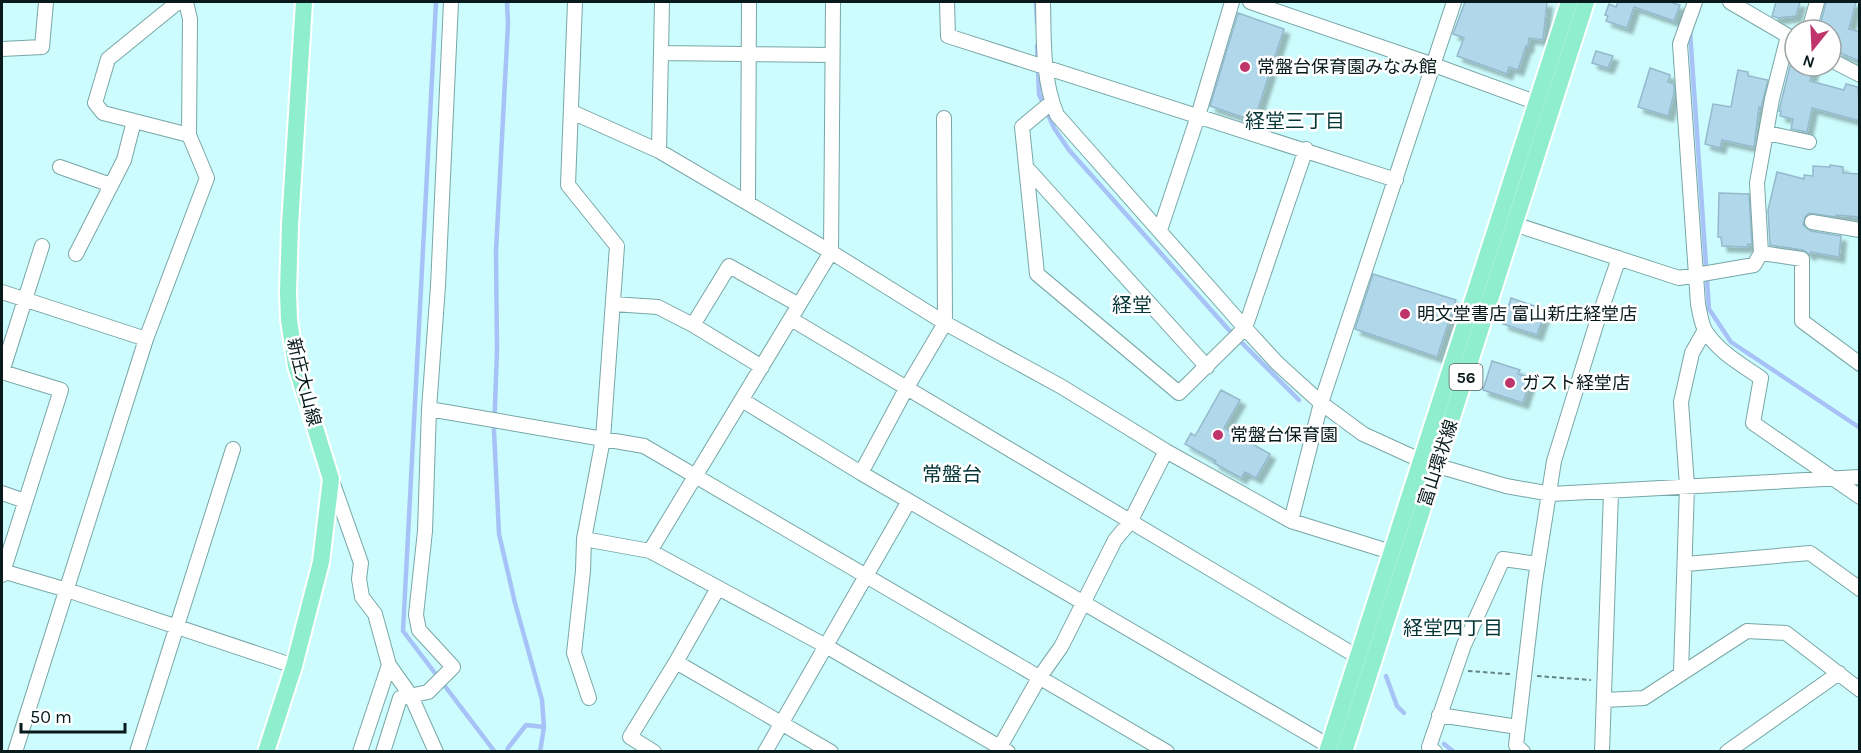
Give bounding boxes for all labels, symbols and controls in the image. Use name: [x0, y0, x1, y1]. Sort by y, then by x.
north arrow: [1783, 18, 1843, 78]
text: N: [1800, 51, 1817, 73]
place label: 常盤台保育園みなみ館: [1257, 56, 1437, 78]
marker: 常盤台保育園みなみ館: [1238, 60, 1252, 74]
district label: 経堂三丁目: [1245, 110, 1345, 133]
district label: 経堂: [1112, 294, 1152, 317]
place label: 明文堂書店 富山新庄経堂店: [1417, 303, 1637, 325]
marker: 明文堂書店 富山新庄経堂店: [1398, 307, 1412, 321]
street label: 新庄大山線: [282, 336, 326, 428]
road number: 56: [1450, 364, 1482, 390]
place label: ガスト経堂店: [1522, 372, 1630, 394]
marker: ガスト経堂店: [1503, 376, 1517, 390]
street label: 富山環状線: [1414, 417, 1462, 509]
place label: 常盤台保育園: [1230, 424, 1338, 446]
marker: 常盤台保育園: [1211, 428, 1225, 442]
district label: 常盤台: [922, 463, 982, 486]
district label: 経堂四丁目: [1403, 617, 1503, 640]
scale bar: [21, 696, 124, 734]
text: 50 m: [30, 706, 72, 728]

